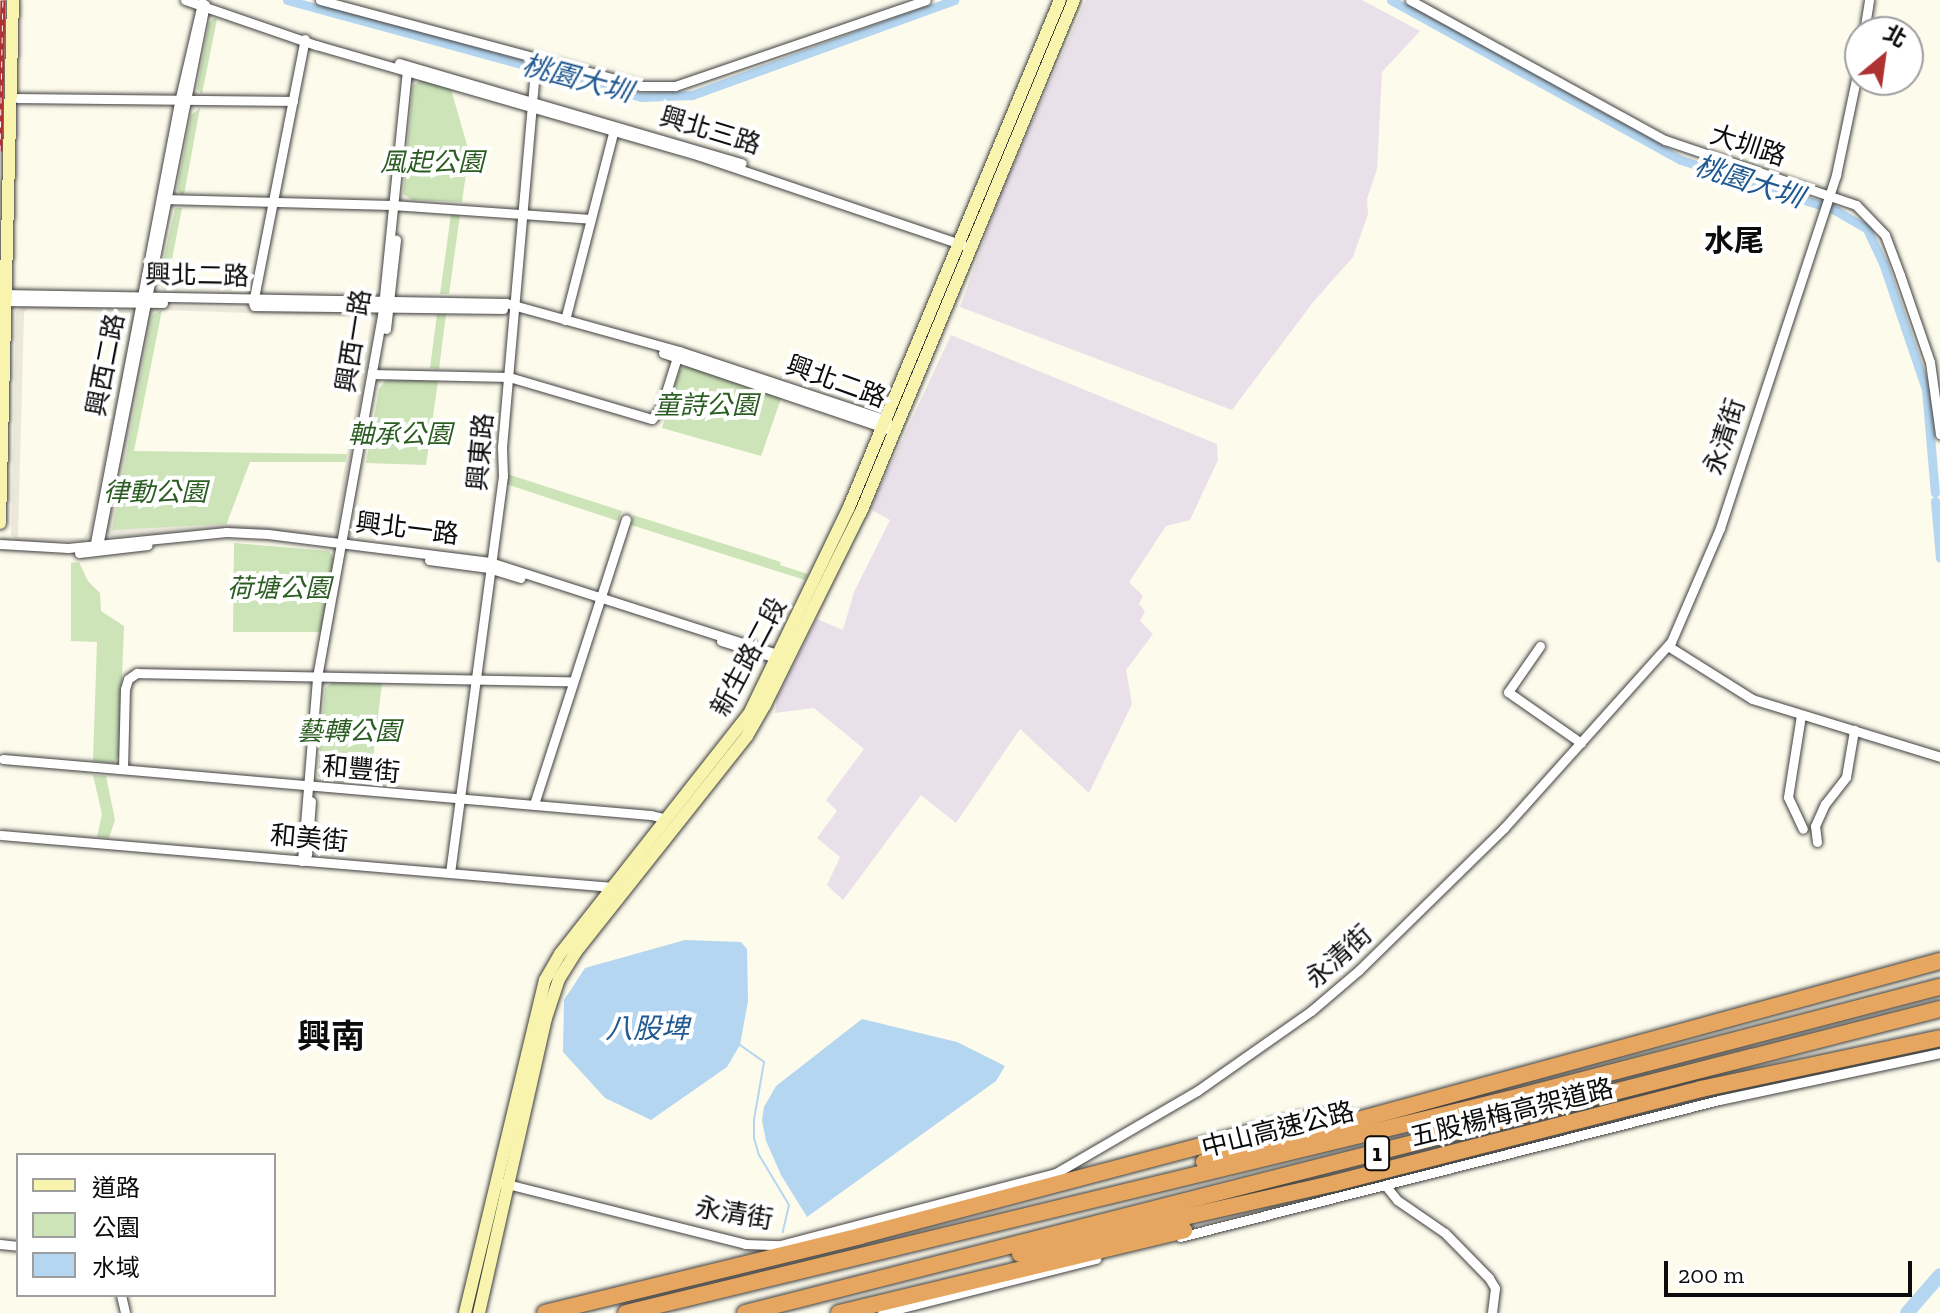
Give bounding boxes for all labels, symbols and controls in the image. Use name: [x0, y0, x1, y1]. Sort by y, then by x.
north arrow: [1844, 16, 1924, 96]
text: 北: [1879, 19, 1911, 53]
water label: 桃園大圳: [519, 48, 635, 110]
street label: 興北三路: [656, 101, 764, 161]
street label: 大圳路: [1706, 119, 1790, 173]
park label: 風起公園: [380, 147, 484, 179]
water label: 桃園大圳: [1691, 149, 1807, 215]
district label: 水尾: [1704, 223, 1764, 259]
street label: 興北二路: [145, 259, 249, 293]
street label: 興西一路: [330, 287, 378, 395]
street label: 興西二路: [81, 311, 131, 419]
street label: 興北二路: [782, 350, 890, 414]
park label: 童詩公園: [654, 390, 758, 422]
street label: 永清街: [1698, 395, 1752, 479]
street label: 興東路: [462, 412, 500, 492]
park label: 軸承公園: [348, 419, 452, 451]
park label: 律動公園: [103, 477, 207, 509]
street label: 興北一路: [353, 507, 461, 551]
park label: 荷塘公園: [227, 573, 331, 605]
street label: 新生路二段: [705, 592, 793, 722]
park label: 藝轉公園: [297, 716, 401, 748]
street label: 和豐街: [321, 751, 401, 789]
street label: 和美街: [269, 820, 349, 858]
street label: 永清街: [1300, 919, 1378, 995]
water label: 八股埤: [605, 1012, 689, 1046]
district label: 興南: [297, 1017, 365, 1057]
street label: 五股楊梅高架道路: [1407, 1073, 1617, 1153]
street label: 中山高速公路: [1199, 1096, 1357, 1164]
road number: 1: [1363, 1133, 1391, 1173]
legend: [16, 1153, 276, 1297]
text: 道路: [92, 1173, 140, 1202]
street label: 永清街: [693, 1192, 775, 1236]
text: 公園: [92, 1213, 140, 1242]
scale bar: [1668, 1245, 1916, 1295]
text: 水域: [92, 1253, 140, 1282]
text: 200 m: [1678, 1260, 1744, 1289]

